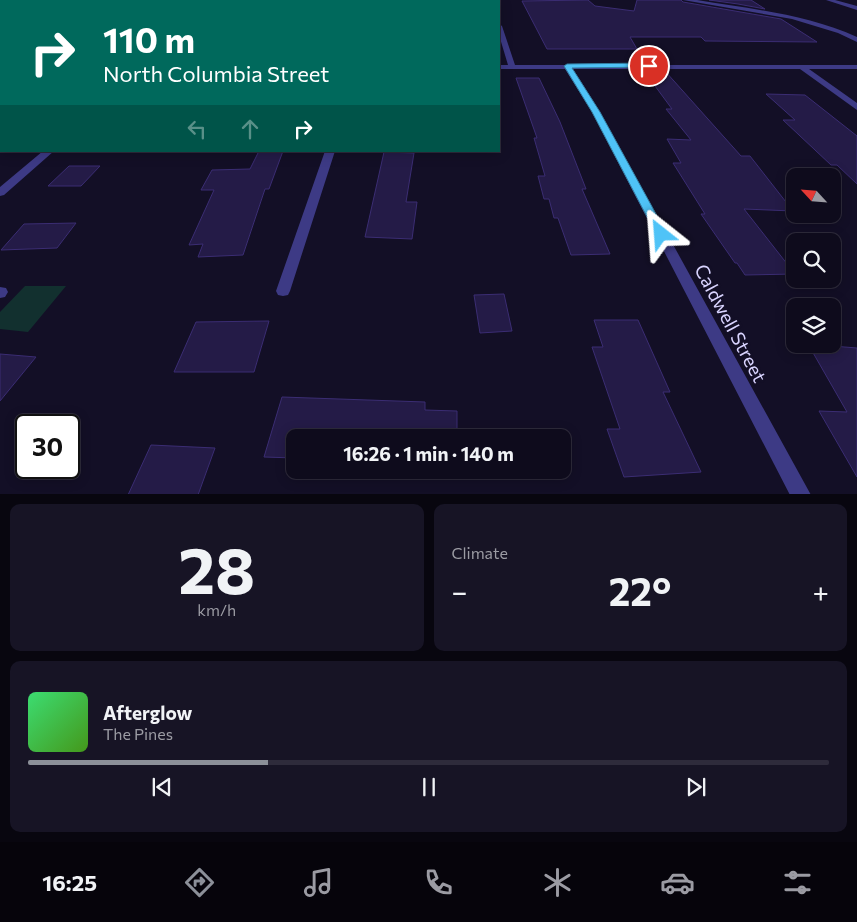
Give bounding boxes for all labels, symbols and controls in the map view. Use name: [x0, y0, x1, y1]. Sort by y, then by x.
text: 110 m: [103, 17, 195, 60]
icon: right: [20, 20, 85, 85]
pin: [628, 45, 670, 87]
icon: arrive: [635, 52, 663, 80]
text: North Columbia Street: [103, 60, 329, 87]
icon: left: [183, 115, 211, 143]
icon: ahead: [236, 115, 264, 143]
icon: right: [289, 115, 317, 143]
north arrow: [786, 168, 841, 222]
map controls: [786, 168, 841, 353]
position arrow: [634, 207, 686, 259]
button: search: [786, 233, 841, 288]
street label: Caldwell Street: [690, 260, 772, 386]
button: layers: [786, 298, 841, 353]
speed limit sign: 30: [15, 414, 80, 479]
text: 16:26 · 1 min · 140 m: [343, 442, 514, 465]
text: 28: [178, 528, 255, 607]
text: Climate: [452, 543, 508, 562]
text: 22°: [609, 567, 671, 614]
text: −: [452, 574, 467, 608]
text: +: [813, 574, 829, 608]
text: km/h: [197, 600, 236, 619]
text: Afterglow: [103, 701, 192, 724]
text: The Pines: [103, 724, 173, 743]
icon: previous: [148, 773, 176, 801]
icon: pause: [415, 773, 443, 801]
icon: next: [682, 773, 710, 801]
icon: directions: [182, 865, 217, 900]
icon: music: [301, 865, 336, 900]
icon: phone: [421, 865, 456, 900]
icon: climate: [540, 865, 575, 900]
icon: car: [660, 865, 695, 900]
icon: filters: [780, 865, 815, 900]
text: 16:25: [42, 869, 97, 896]

